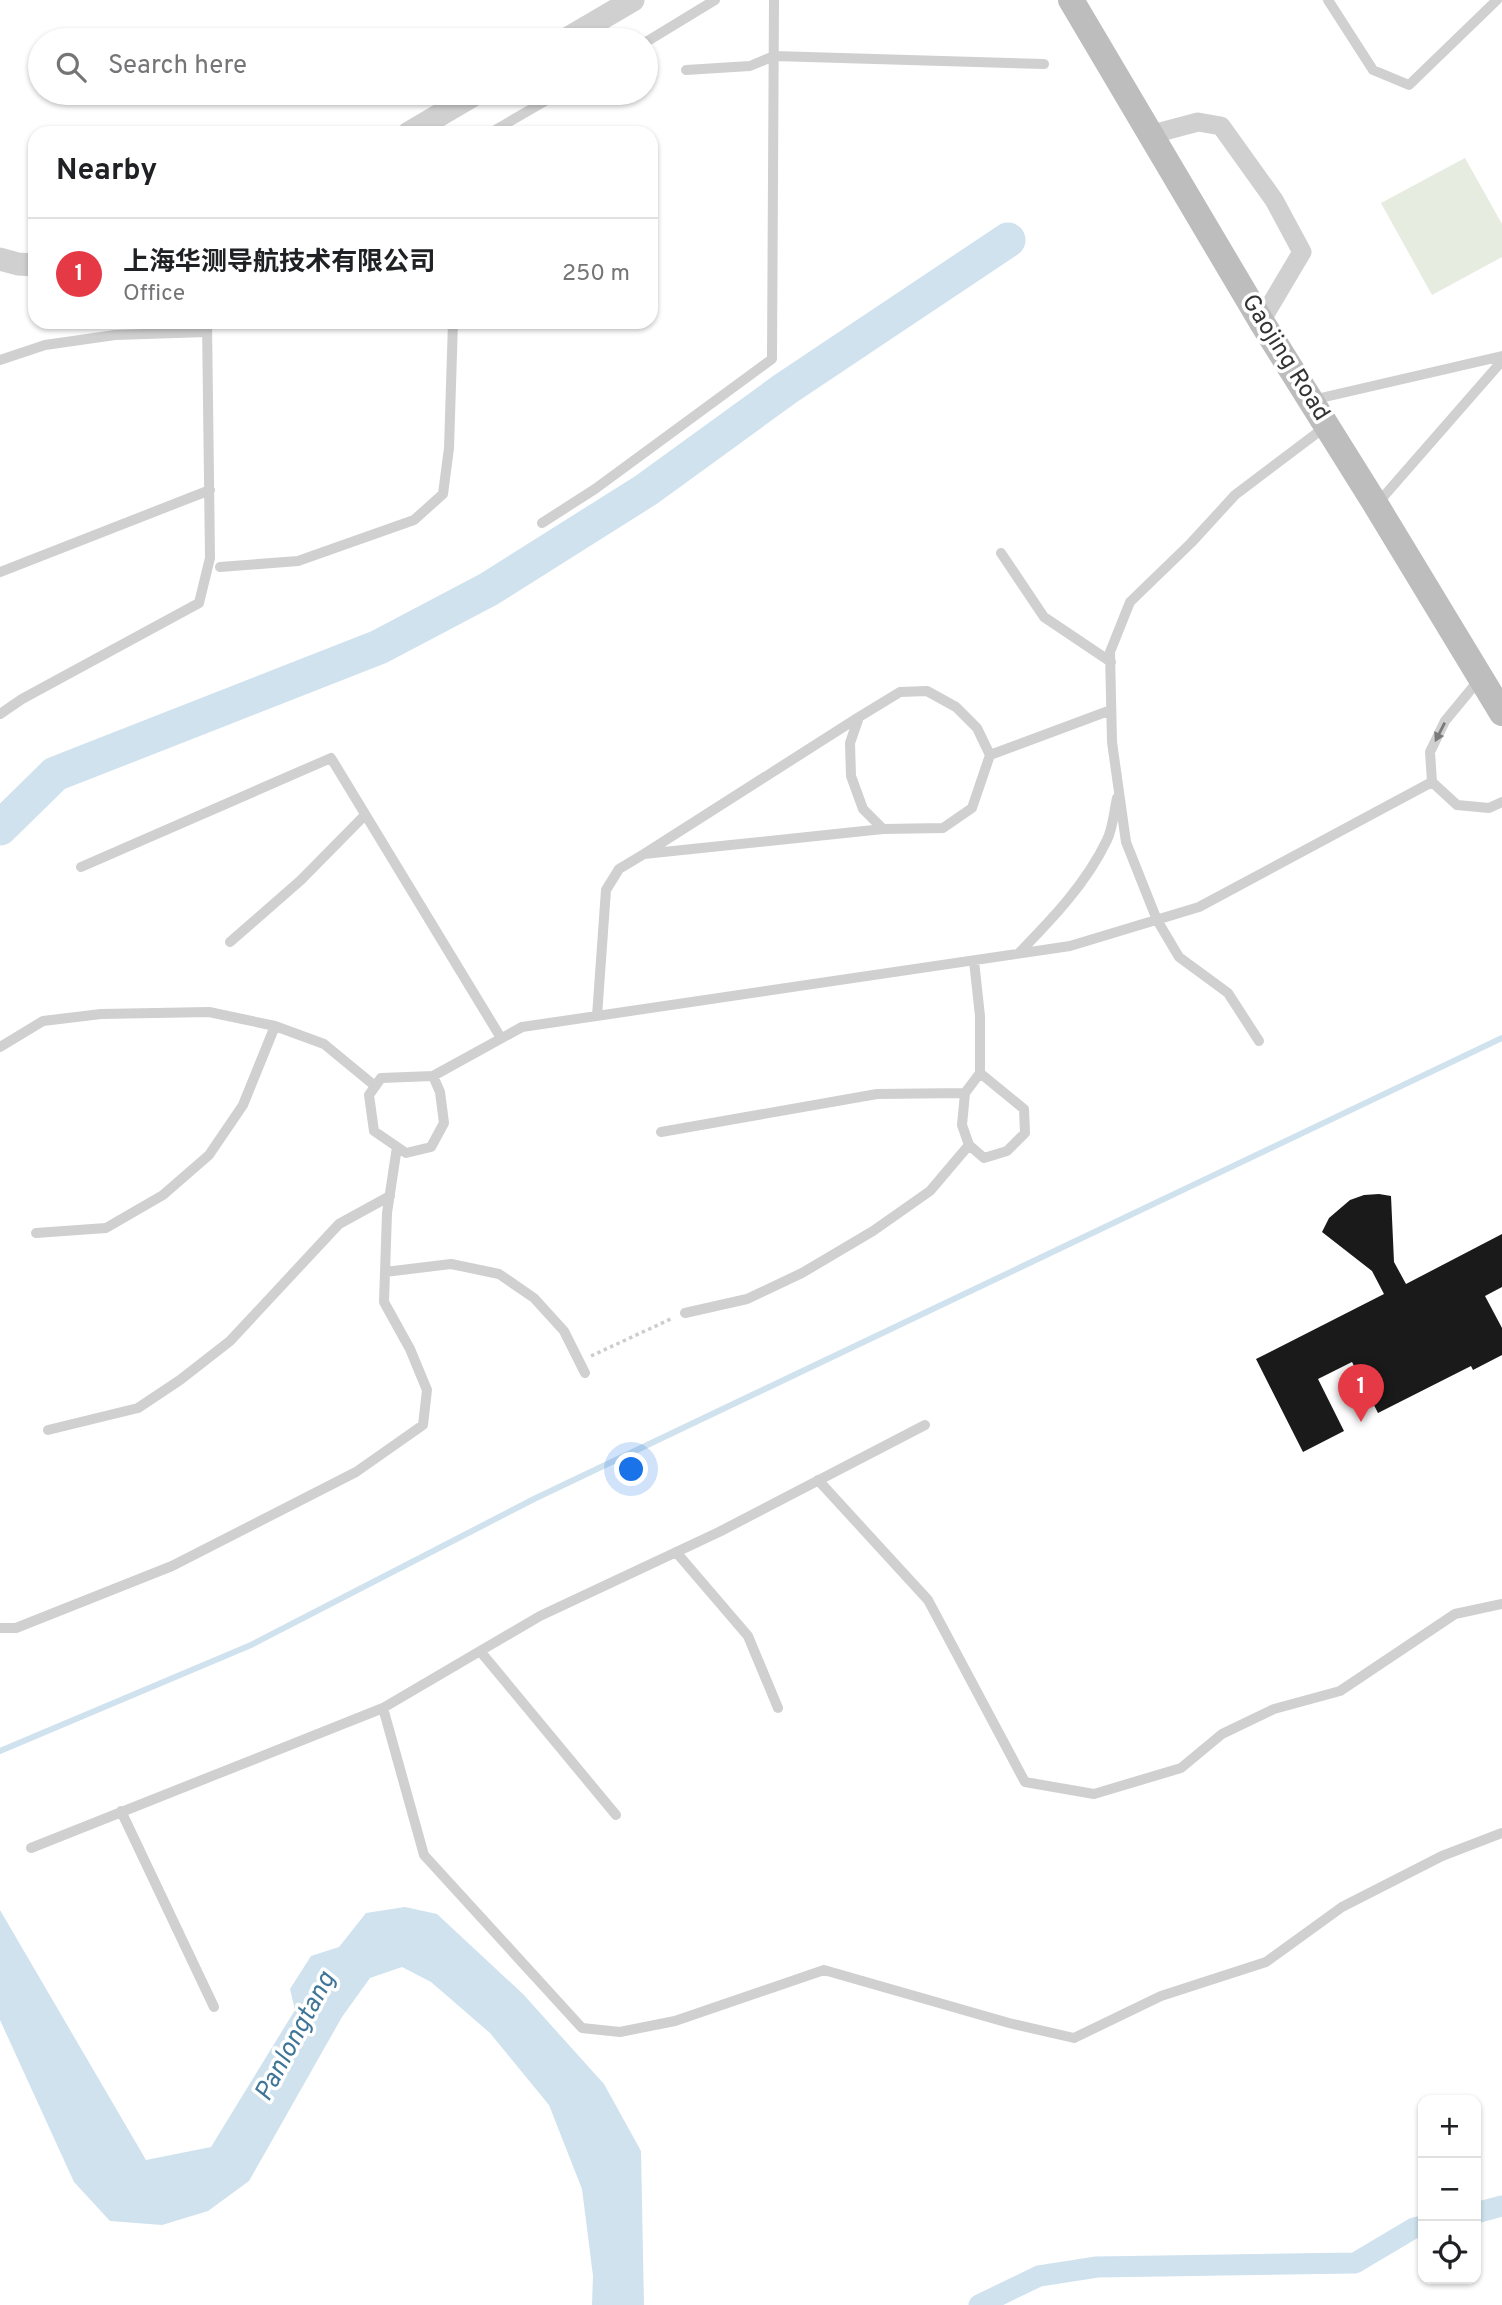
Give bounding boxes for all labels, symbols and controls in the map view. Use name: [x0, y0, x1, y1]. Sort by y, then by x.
search box: [28, 28, 658, 105]
icon: search: [52, 48, 90, 86]
text: Search here: [108, 50, 247, 83]
text: Nearby: [56, 153, 157, 190]
text: 上海华测导航技术有限公司: [123, 247, 435, 280]
text: 1: [74, 260, 84, 289]
text: 250 m: [562, 260, 630, 289]
text: Office: [123, 280, 185, 309]
street label: Gaojing Road: [1234, 289, 1336, 427]
one-way arrow: [1434, 722, 1445, 742]
pin: 1: [1338, 1364, 1384, 1422]
your location: [614, 1452, 648, 1486]
water label: Panlongtang: [248, 1966, 344, 2107]
map controls: [1418, 2095, 1481, 2284]
button: +: [1418, 2095, 1481, 2158]
button: −: [1418, 2158, 1481, 2221]
button: locate: [1418, 2221, 1481, 2284]

